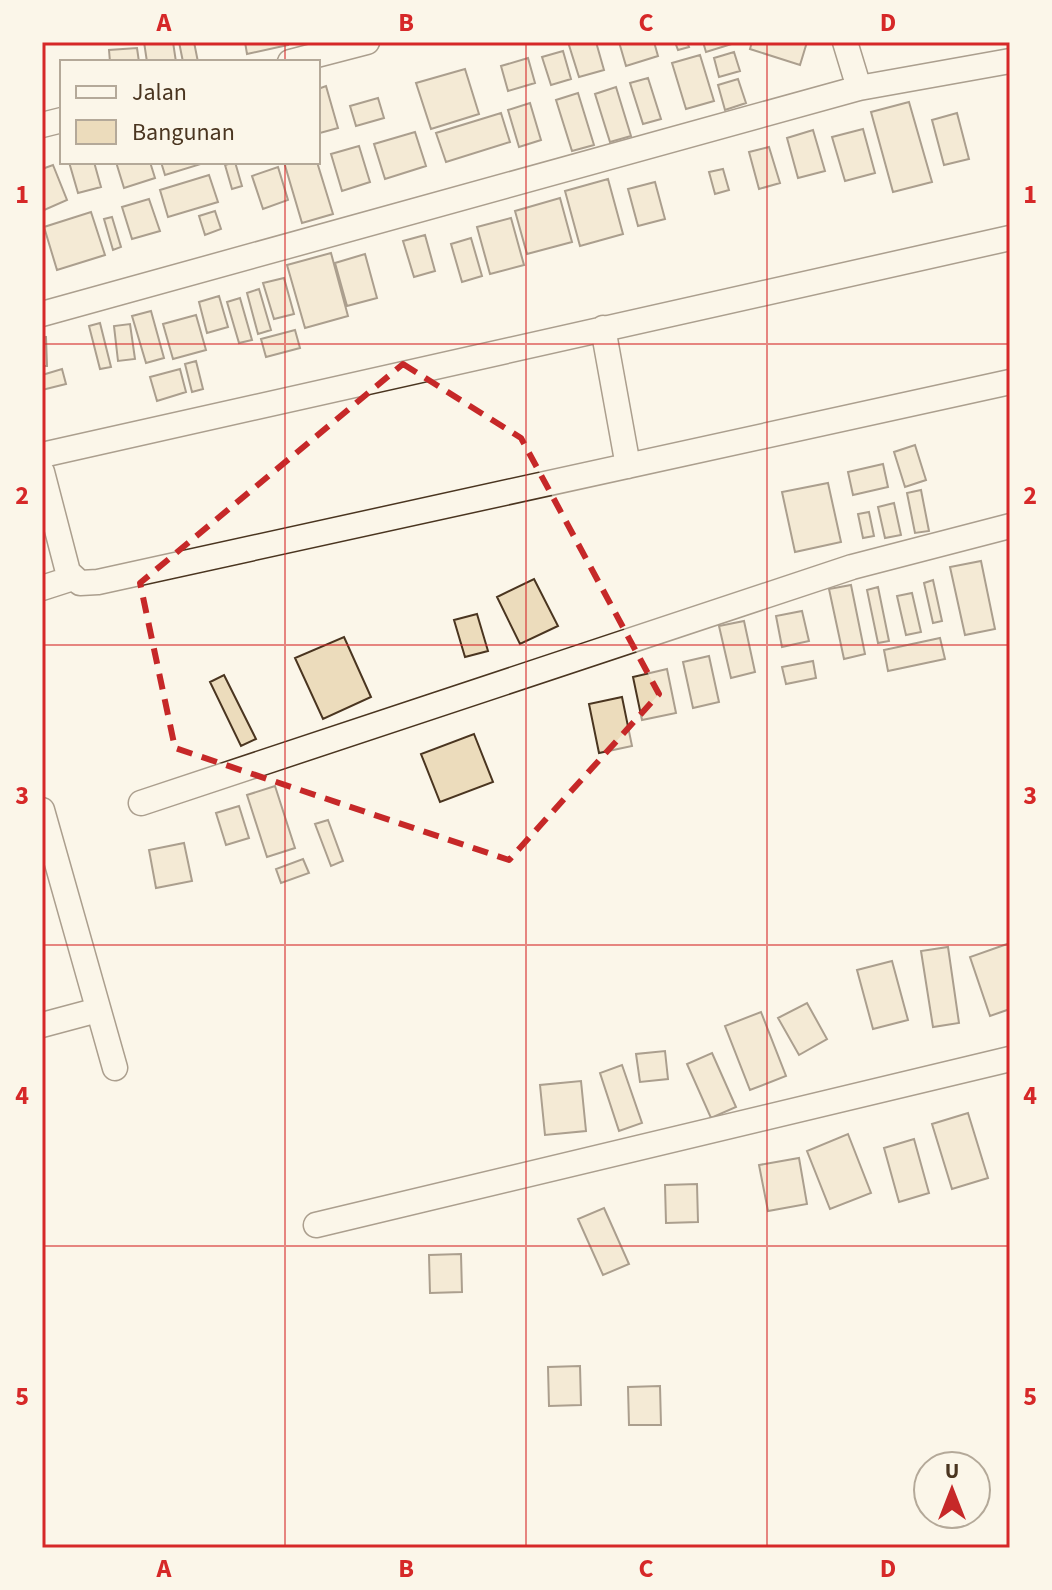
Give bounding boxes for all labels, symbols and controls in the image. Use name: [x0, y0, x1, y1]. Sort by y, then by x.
text: A: [156, 4, 173, 41]
text: B: [398, 4, 414, 41]
text: C: [638, 4, 654, 41]
text: D: [880, 4, 896, 41]
legend: [60, 60, 320, 164]
text: Jalan: [132, 75, 187, 110]
text: Bangunan: [132, 115, 235, 150]
text: 1: [15, 176, 29, 213]
text: 1: [1023, 176, 1037, 213]
text: 2: [15, 477, 29, 514]
text: 2: [1023, 477, 1037, 514]
text: 3: [15, 777, 29, 814]
text: 3: [1023, 777, 1037, 814]
text: 4: [15, 1077, 29, 1114]
text: 4: [1023, 1077, 1037, 1114]
text: 5: [15, 1378, 29, 1415]
text: 5: [1023, 1378, 1037, 1415]
north arrow: [912, 1450, 992, 1530]
text: U: [945, 1455, 959, 1487]
text: A: [156, 1550, 173, 1587]
text: B: [398, 1550, 414, 1587]
text: C: [638, 1550, 654, 1587]
text: D: [880, 1550, 896, 1587]

